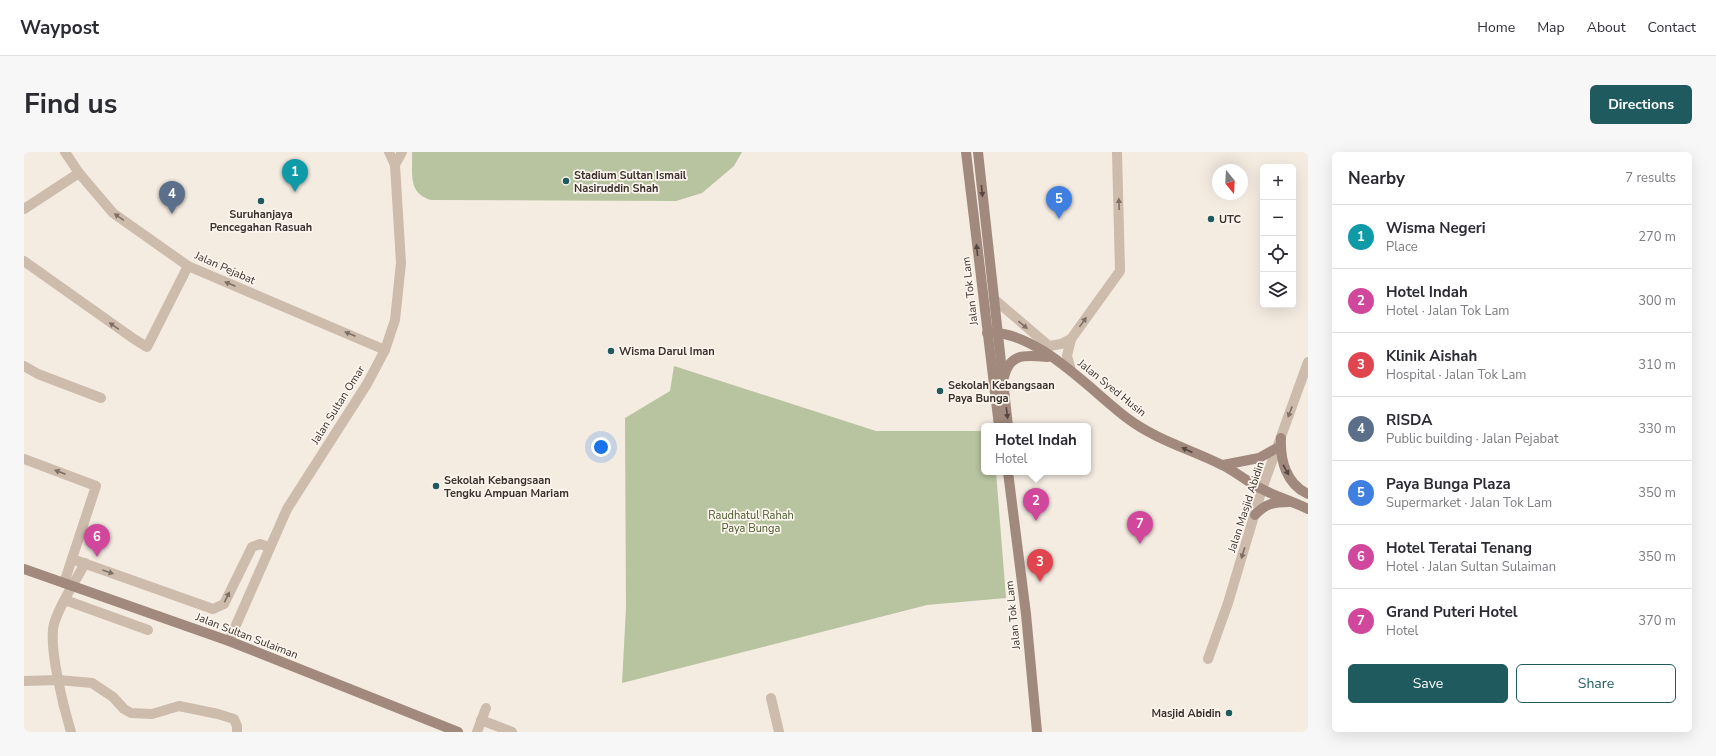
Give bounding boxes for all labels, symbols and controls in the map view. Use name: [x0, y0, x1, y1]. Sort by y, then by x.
text: Waypost: [20, 15, 99, 41]
text: Home: [1477, 18, 1515, 37]
text: Map: [1537, 18, 1565, 37]
text: About: [1587, 18, 1626, 37]
text: Contact: [1648, 18, 1696, 37]
text: Find us: [24, 85, 118, 123]
button: Directions: [1590, 85, 1692, 124]
pin: 1: [282, 159, 308, 192]
north arrow: [1212, 164, 1248, 200]
map controls: [1260, 164, 1296, 308]
button: +: [1260, 164, 1296, 200]
text: Nearby: [1348, 167, 1405, 190]
place label: Stadium Sultan Ismail Nasiruddin Shah: [574, 168, 687, 196]
text: 7 results: [1625, 169, 1676, 187]
marker: Stadium Sultan Ismail Nasiruddin Shah: [561, 176, 571, 186]
pin: 4: [159, 181, 185, 214]
one-way arrow: [979, 185, 985, 197]
pin: 5: [1046, 186, 1072, 219]
marker: Suruhanjaya Pencegahan Rasuah: [256, 196, 266, 206]
one-way arrow: [1115, 198, 1122, 210]
button: −: [1260, 200, 1296, 236]
place label: Suruhanjaya Pencegahan Rasuah: [210, 207, 312, 235]
place label: UTC: [1219, 212, 1241, 227]
one-way arrow: [114, 213, 124, 221]
marker: UTC: [1206, 214, 1216, 224]
text: Wisma Negeri: [1386, 218, 1486, 238]
text: 1: [1357, 228, 1365, 246]
text: 270 m: [1638, 228, 1676, 246]
button: locate: [1260, 236, 1296, 272]
text: Place: [1386, 238, 1418, 256]
one-way arrow: [974, 243, 980, 256]
street label: Jalan Pejabat: [192, 248, 258, 288]
street label: Jalan Tok Lam: [958, 256, 982, 327]
button: layers: [1260, 272, 1296, 308]
one-way arrow: [224, 280, 236, 287]
text: Hotel Indah: [1386, 282, 1468, 302]
text: 2: [1357, 292, 1365, 310]
text: 300 m: [1638, 292, 1676, 310]
text: Hotel · Jalan Tok Lam: [1386, 302, 1510, 320]
one-way arrow: [1078, 317, 1087, 328]
one-way arrow: [1018, 321, 1029, 329]
one-way arrow: [109, 322, 120, 330]
one-way arrow: [343, 331, 355, 337]
place label: Wisma Darul Iman: [619, 344, 715, 359]
marker: Wisma Darul Iman: [606, 346, 616, 356]
text: Klinik Aishah: [1386, 346, 1477, 366]
street label: Jalan Syed Husin: [1074, 355, 1149, 420]
text: 3: [1357, 356, 1365, 374]
text: 310 m: [1638, 356, 1676, 374]
street label: Jalan Sultan Omar: [307, 363, 368, 448]
text: Hospital · Jalan Tok Lam: [1386, 366, 1526, 384]
place label: Sekolah Kebangsaan Paya Bunga: [948, 378, 1055, 406]
marker: Sekolah Kebangsaan Paya Bunga: [935, 386, 945, 396]
one-way arrow: [1287, 406, 1293, 418]
one-way arrow: [1004, 407, 1010, 419]
text: RISDA: [1386, 410, 1432, 430]
text: 4: [1357, 420, 1365, 438]
text: 330 m: [1638, 420, 1676, 438]
popup: [981, 423, 1091, 475]
text: Hotel Indah: [995, 430, 1077, 450]
text: Public building · Jalan Pejabat: [1386, 430, 1559, 448]
your location: [591, 437, 611, 457]
one-way arrow: [1182, 447, 1193, 453]
text: Hotel: [995, 450, 1027, 468]
street label: Jalan Masjid Abidin: [1224, 460, 1268, 555]
one-way arrow: [1283, 464, 1289, 476]
one-way arrow: [53, 469, 65, 475]
place label: Sekolah Kebangsaan Tengku Ampuan Mariam: [444, 473, 569, 501]
text: Paya Bunga Plaza: [1386, 474, 1511, 494]
marker: Sekolah Kebangsaan Tengku Ampuan Mariam: [431, 481, 441, 491]
text: 5: [1357, 484, 1365, 502]
text: 350 m: [1638, 484, 1676, 502]
pin: 2: [1023, 488, 1049, 521]
text: Supermarket · Jalan Tok Lam: [1386, 494, 1552, 512]
park label: Raudhatul Rahah Paya Bunga: [708, 508, 794, 536]
pin: 7: [1127, 511, 1153, 544]
pin: 6: [84, 524, 110, 557]
text: Hotel Teratai Tenang: [1386, 538, 1532, 558]
one-way arrow: [1240, 547, 1246, 559]
text: 6: [1357, 548, 1365, 566]
text: 350 m: [1638, 548, 1676, 566]
pin: 3: [1027, 549, 1053, 582]
text: Hotel · Jalan Sultan Sulaiman: [1386, 558, 1556, 576]
one-way arrow: [103, 569, 115, 575]
street label: Jalan Tok Lam: [1002, 580, 1024, 651]
one-way arrow: [224, 592, 230, 603]
text: Grand Puteri Hotel: [1386, 602, 1518, 622]
street label: Jalan Sultan Sulaiman: [193, 609, 300, 662]
text: 7: [1357, 612, 1365, 630]
text: 370 m: [1638, 612, 1676, 630]
text: Hotel: [1386, 622, 1418, 640]
button: Save: [1348, 664, 1508, 703]
button: Share: [1516, 664, 1676, 703]
place label: Masjid Abidin: [1151, 706, 1221, 721]
marker: Masjid Abidin: [1224, 708, 1234, 718]

